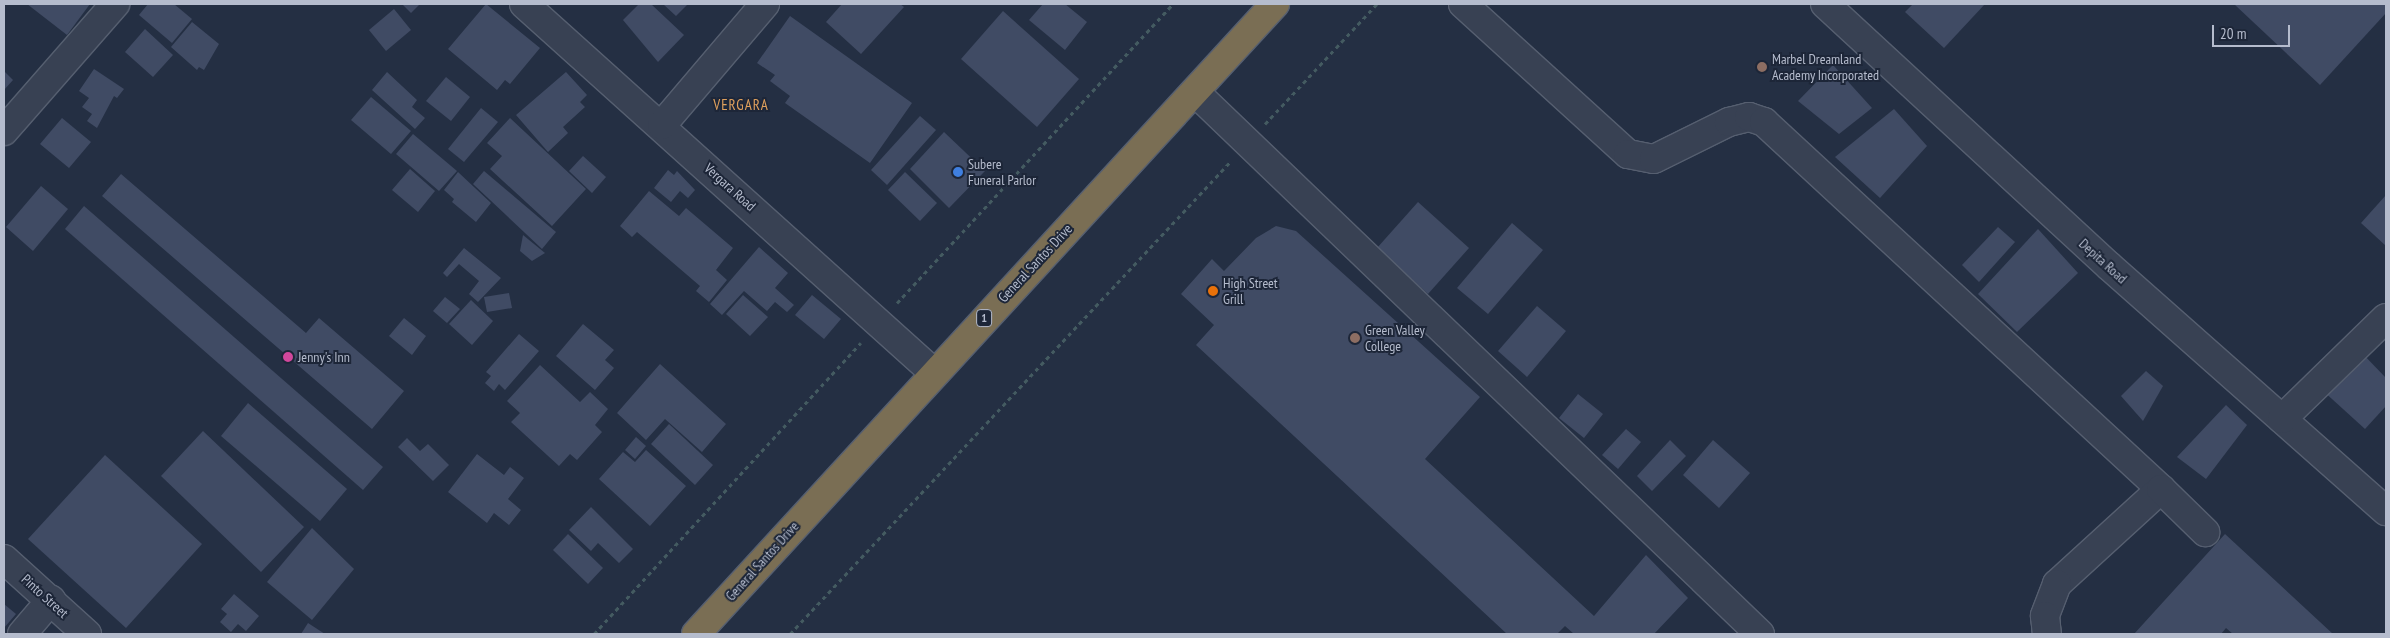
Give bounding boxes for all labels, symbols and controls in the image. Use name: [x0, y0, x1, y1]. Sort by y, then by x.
scale bar: [2215, 15, 2292, 47]
text: 20 m: [2220, 24, 2246, 43]
place label: Marbel Dreamland Academy Incorporated: [1772, 51, 1879, 84]
marker: Marbel Dreamland Academy Incorporated: [1756, 61, 1768, 73]
district label: VERGARA: [712, 96, 770, 114]
place label: Subere Funeral Parlor: [968, 156, 1036, 188]
street label: Vergara Road: [701, 160, 759, 214]
marker: Subere Funeral Parlor: [952, 166, 964, 178]
street label: General Santos Drive: [994, 220, 1076, 306]
street label: Depita Road: [2076, 235, 2130, 287]
place label: High Street Grill: [1223, 275, 1278, 308]
marker: High Street Grill: [1207, 285, 1219, 297]
road number: 1: [975, 308, 993, 328]
place label: Green Valley College: [1365, 322, 1425, 354]
marker: Green Valley College: [1349, 332, 1361, 344]
place label: Jenny's Inn: [298, 349, 350, 365]
marker: Jenny's Inn: [282, 351, 294, 363]
street label: General Santos Drive: [722, 518, 802, 604]
street label: Pinto Street: [18, 571, 72, 621]

